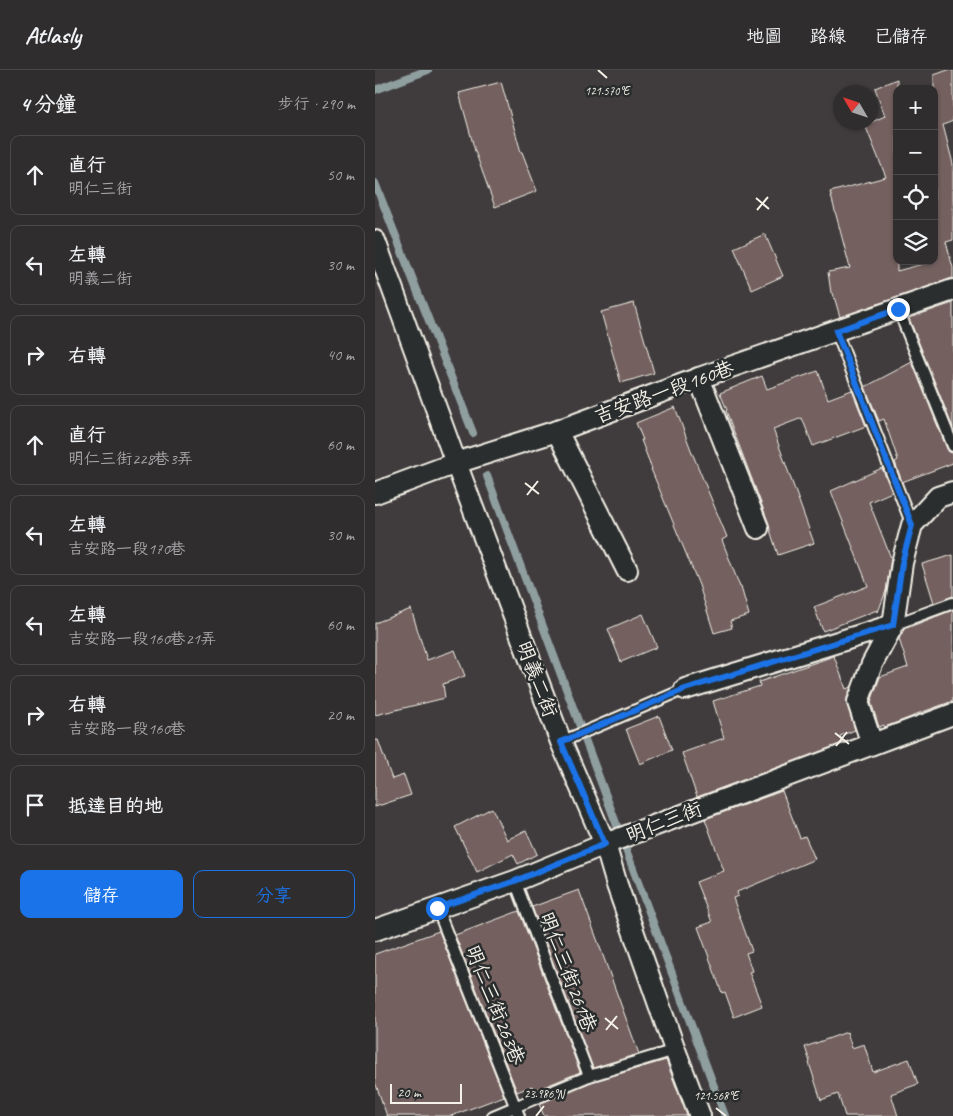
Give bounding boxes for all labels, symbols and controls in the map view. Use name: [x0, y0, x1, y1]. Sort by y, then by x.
text: Atlasly: [25, 20, 81, 50]
text: 地圖: [746, 25, 782, 47]
text: 路線: [810, 25, 846, 47]
text: 已儲存: [874, 25, 928, 47]
text: 121.570°E: [585, 83, 631, 99]
north arrow: [833, 85, 878, 130]
map controls: [893, 85, 938, 265]
button: +: [893, 85, 938, 130]
text: 4 分鐘: [20, 91, 77, 117]
text: 步行 · 290 m: [278, 94, 355, 114]
button: −: [893, 130, 938, 175]
text: 直行: [68, 153, 106, 177]
icon: ahead: [21, 161, 49, 189]
text: 50 m: [327, 165, 354, 185]
button: locate: [893, 175, 938, 220]
text: 明仁三街: [68, 179, 132, 199]
button: layers: [893, 220, 938, 265]
text: 左轉: [68, 243, 106, 267]
icon: left: [21, 251, 49, 279]
text: 30 m: [327, 255, 354, 275]
text: 明義二街: [68, 269, 132, 289]
route end: [887, 298, 910, 321]
icon: right: [21, 341, 49, 369]
text: 右轉: [68, 344, 106, 368]
text: 40 m: [327, 345, 354, 365]
street label: 吉安路一段160巷: [591, 355, 738, 429]
text: 直行: [68, 423, 106, 447]
icon: ahead: [21, 431, 49, 459]
text: 60 m: [327, 435, 354, 455]
text: 明仁三街228巷3弄: [68, 449, 193, 469]
text: 左轉: [68, 513, 106, 537]
icon: left: [21, 521, 49, 549]
text: 30 m: [327, 525, 354, 545]
text: 吉安路一段170巷: [68, 539, 186, 559]
text: 左轉: [68, 603, 106, 627]
icon: left: [21, 611, 49, 639]
text: 60 m: [327, 615, 354, 635]
text: 吉安路一段160巷21弄: [68, 629, 216, 649]
street label: 明義二街: [511, 637, 563, 721]
text: 右轉: [68, 693, 106, 717]
icon: right: [21, 701, 49, 729]
text: 20 m: [327, 705, 354, 725]
text: 吉安路一段160巷: [68, 719, 186, 739]
icon: arrive: [21, 791, 49, 819]
text: 抵達目的地: [68, 794, 163, 818]
street label: 明仁三街: [622, 796, 706, 848]
button: 儲存: [20, 870, 183, 918]
button: 分享: [193, 870, 355, 918]
route start: [426, 897, 449, 920]
street label: 明仁三街261巷: [534, 908, 603, 1037]
street label: 明仁三街263巷: [460, 941, 531, 1069]
scale bar: [390, 1081, 463, 1104]
text: 20 m: [397, 1084, 421, 1101]
text: 23.986°N: [524, 1086, 566, 1102]
text: 121.568°E: [694, 1088, 740, 1104]

